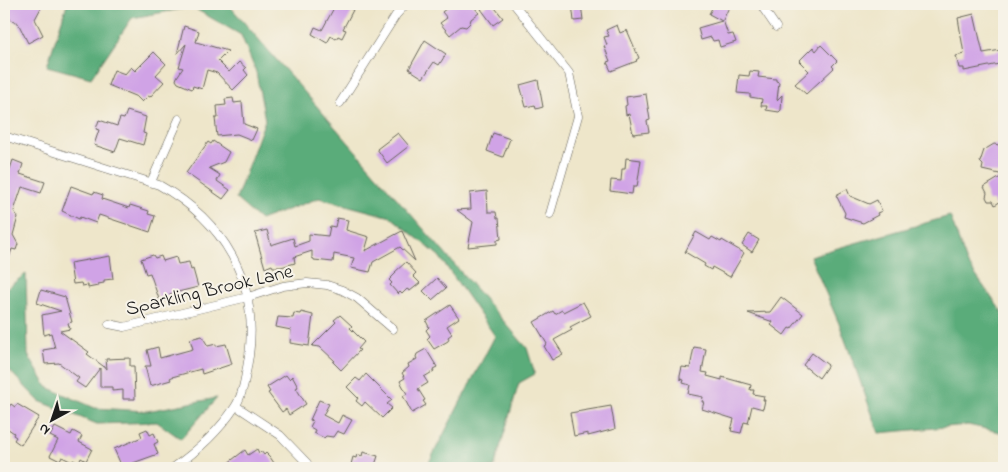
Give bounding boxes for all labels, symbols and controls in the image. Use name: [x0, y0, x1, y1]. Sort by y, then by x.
street label: Sparkling Brook Lane: [123, 258, 296, 326]
north arrow: [28, 394, 78, 444]
text: N: [34, 418, 55, 440]

